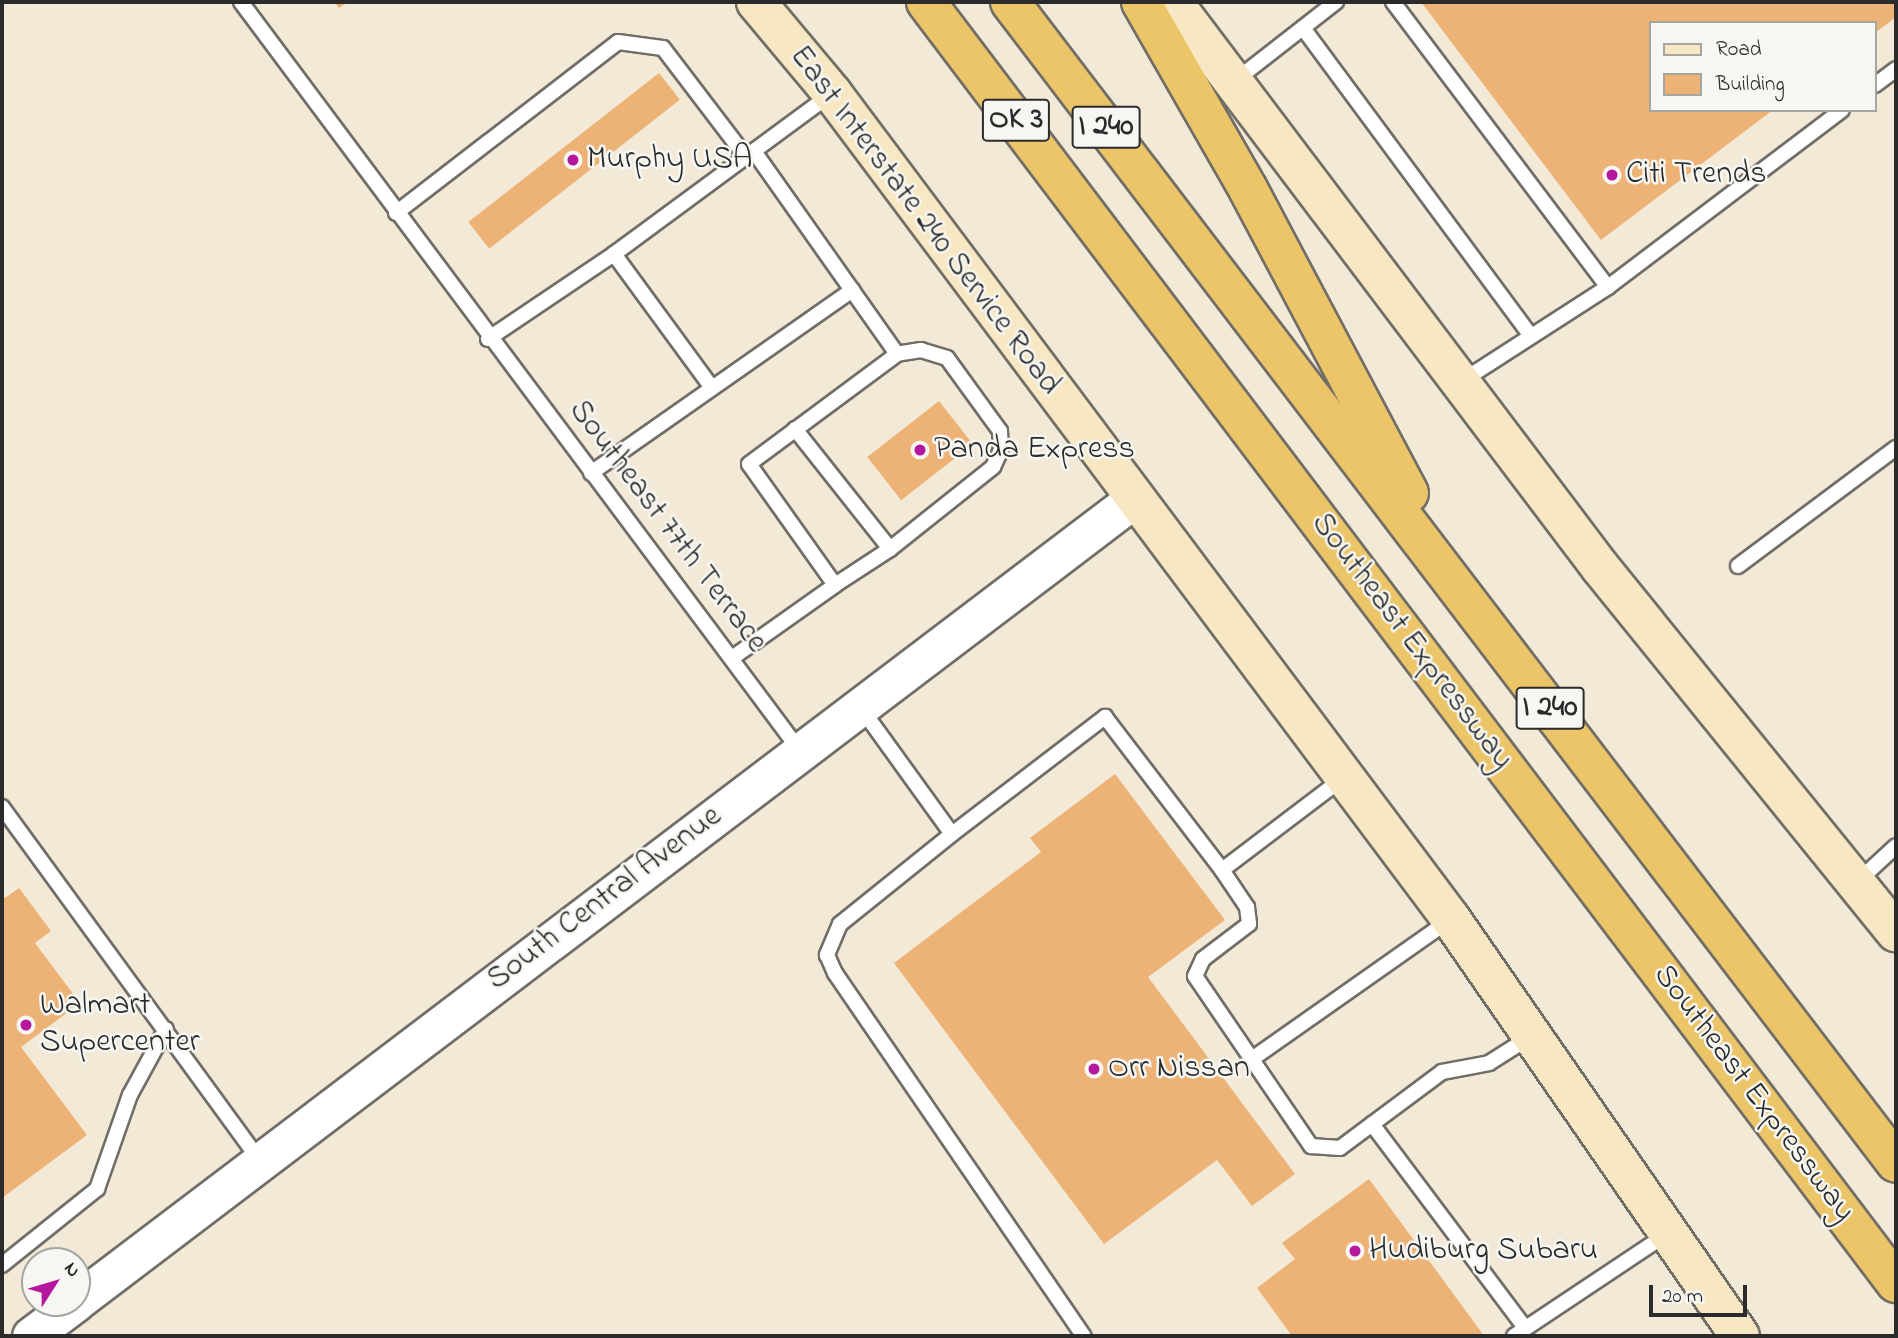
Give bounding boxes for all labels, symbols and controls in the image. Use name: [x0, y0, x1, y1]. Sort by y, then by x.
legend: [1650, 21, 1877, 112]
text: Road: [1716, 35, 1762, 65]
street label: East Interstate 240 Service Road: [780, 39, 1068, 403]
text: Building: [1716, 70, 1785, 100]
road number: OK 3: [981, 94, 1051, 146]
road number: I 240: [1071, 100, 1141, 154]
place label: Murphy USA: [587, 141, 752, 179]
marker: Murphy USA: [565, 152, 581, 168]
place label: Citi Trends: [1626, 156, 1766, 194]
marker: Citi Trends: [1604, 167, 1620, 183]
street label: Southeast 77th Terrace: [559, 393, 775, 661]
place label: Panda Express: [934, 431, 1135, 469]
marker: Panda Express: [912, 442, 928, 458]
street label: Southeast Expressway: [1302, 506, 1520, 778]
road number: I 240: [1515, 681, 1585, 734]
street label: South Central Avenue: [480, 798, 730, 1000]
street label: Southeast Expressway: [1644, 958, 1862, 1230]
place label: Walmart Supercenter: [40, 988, 200, 1063]
marker: Walmart Supercenter: [18, 1017, 34, 1033]
place label: Orr Nissan: [1108, 1050, 1250, 1088]
marker: Orr Nissan: [1086, 1061, 1102, 1077]
place label: Hudiburg Subaru: [1369, 1232, 1598, 1270]
marker: Hudiburg Subaru: [1347, 1243, 1363, 1259]
north arrow: [21, 1247, 91, 1317]
text: N: [57, 1257, 86, 1284]
scale bar: [1653, 1272, 1751, 1316]
text: 20 m: [1662, 1282, 1703, 1312]

